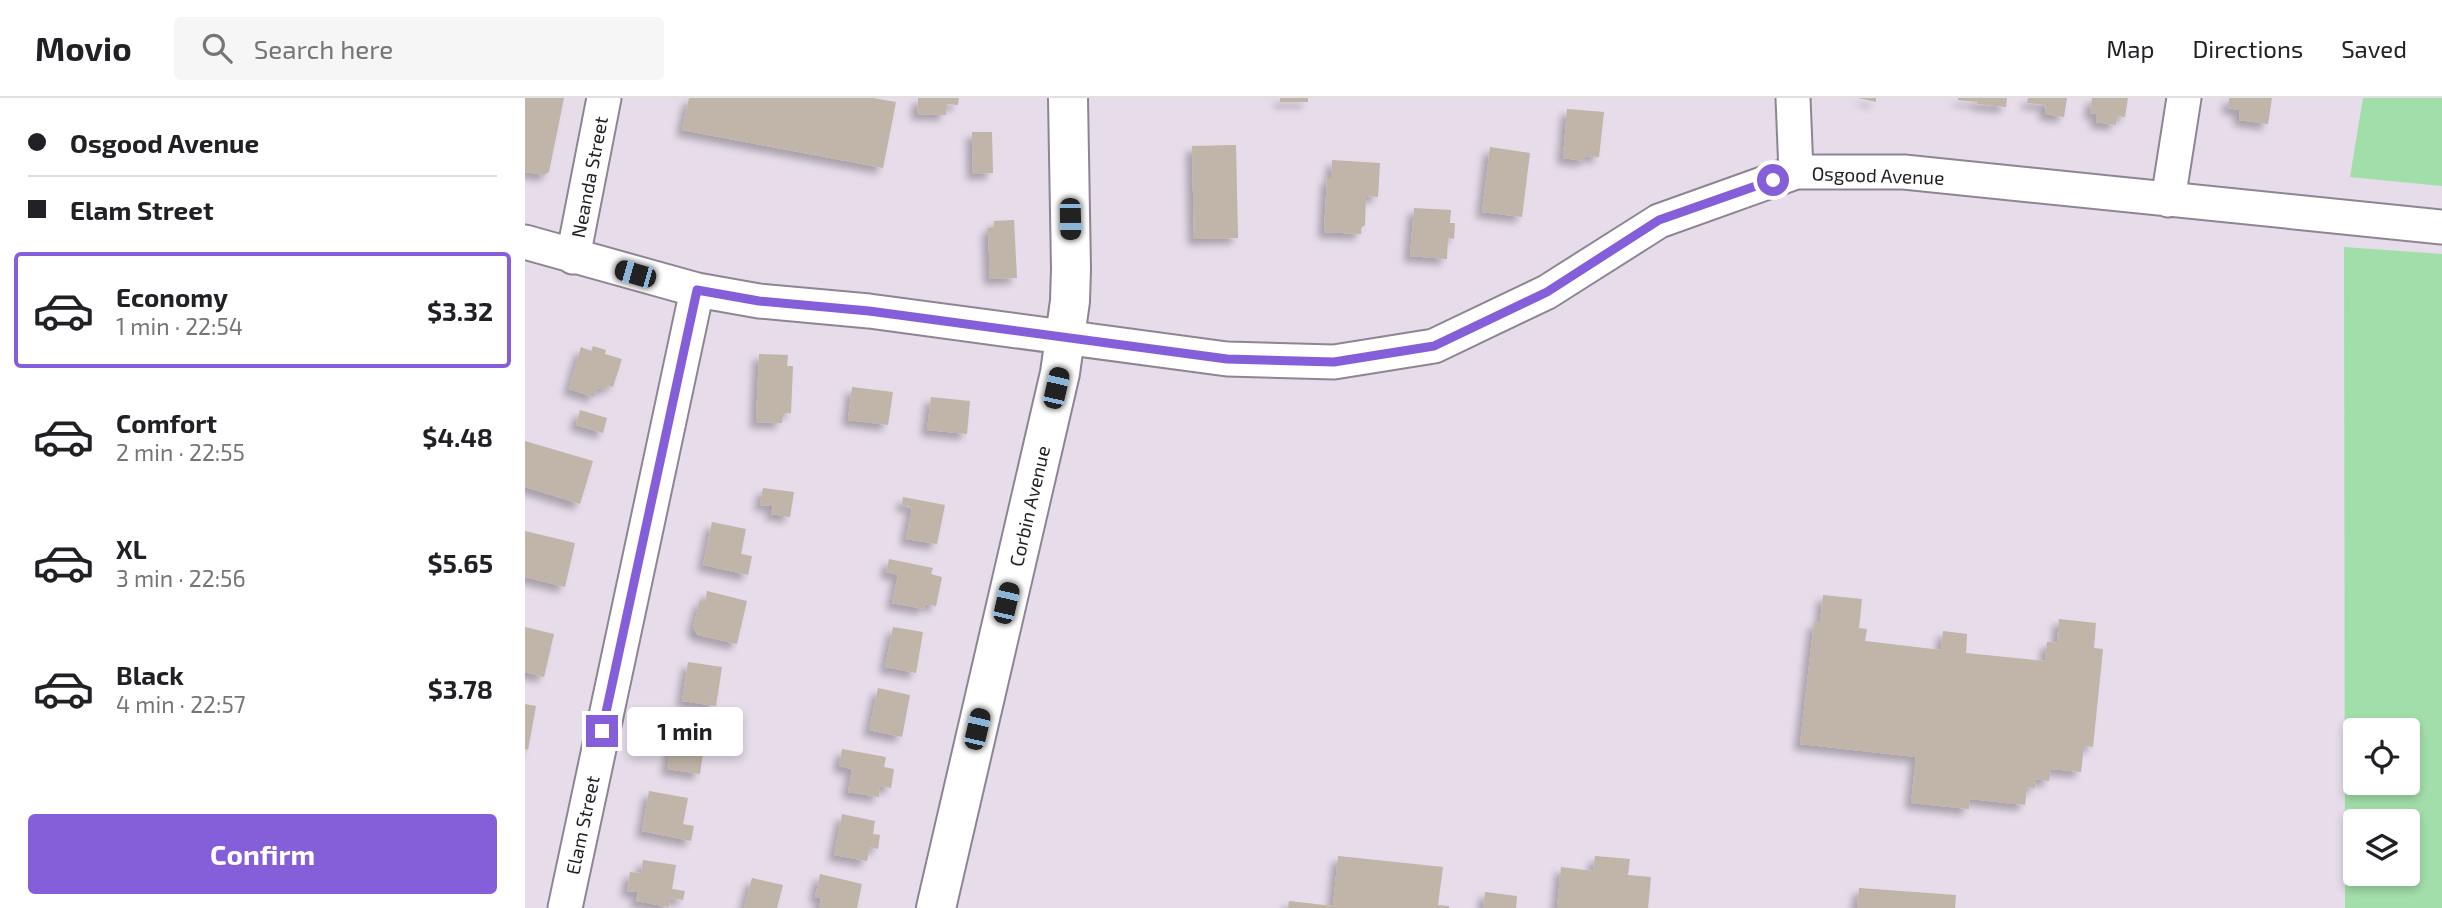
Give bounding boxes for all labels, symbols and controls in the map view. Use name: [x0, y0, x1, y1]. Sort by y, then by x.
search box: [174, 17, 664, 80]
text: Movio: [35, 28, 132, 68]
icon: search: [198, 29, 236, 67]
text: Search here: [254, 33, 393, 64]
text: Map: [2106, 34, 2154, 63]
text: Directions: [2192, 34, 2303, 63]
text: Saved: [2341, 34, 2407, 63]
street label: Neanda Street: [566, 114, 612, 240]
text: Osgood Avenue: [70, 127, 259, 158]
street label: Osgood Avenue: [1811, 161, 1945, 189]
route start: [1757, 164, 1789, 196]
text: Elam Street: [70, 194, 214, 225]
car: [1060, 198, 1081, 240]
car: [612, 258, 659, 290]
icon: car: [32, 279, 95, 342]
text: Economy: [116, 281, 228, 312]
text: $3.32: [427, 295, 493, 326]
text: 1 min · 22:54: [116, 312, 243, 340]
car: [1042, 365, 1071, 411]
icon: car: [32, 405, 95, 468]
text: Comfort: [116, 407, 217, 438]
text: $4.48: [422, 421, 493, 452]
text: 2 min · 22:55: [116, 438, 245, 466]
street label: Corbin Avenue: [1004, 443, 1054, 569]
icon: car: [32, 531, 95, 594]
text: XL: [116, 533, 147, 564]
text: $5.65: [428, 547, 493, 578]
text: 3 min · 22:56: [116, 564, 246, 592]
car: [992, 580, 1021, 626]
icon: car: [32, 657, 95, 720]
text: Black: [116, 659, 184, 690]
text: $3.78: [428, 673, 493, 704]
text: 4 min · 22:57: [116, 690, 246, 718]
callout: 1 min: [627, 706, 742, 756]
car: [963, 706, 992, 752]
route end: [586, 715, 618, 747]
text: 1 min: [657, 717, 713, 745]
map controls: [2343, 718, 2420, 886]
button: locate: [2343, 718, 2420, 795]
street label: Elam Street: [560, 774, 604, 876]
button: layers: [2343, 809, 2420, 886]
button: Confirm: [28, 814, 497, 894]

